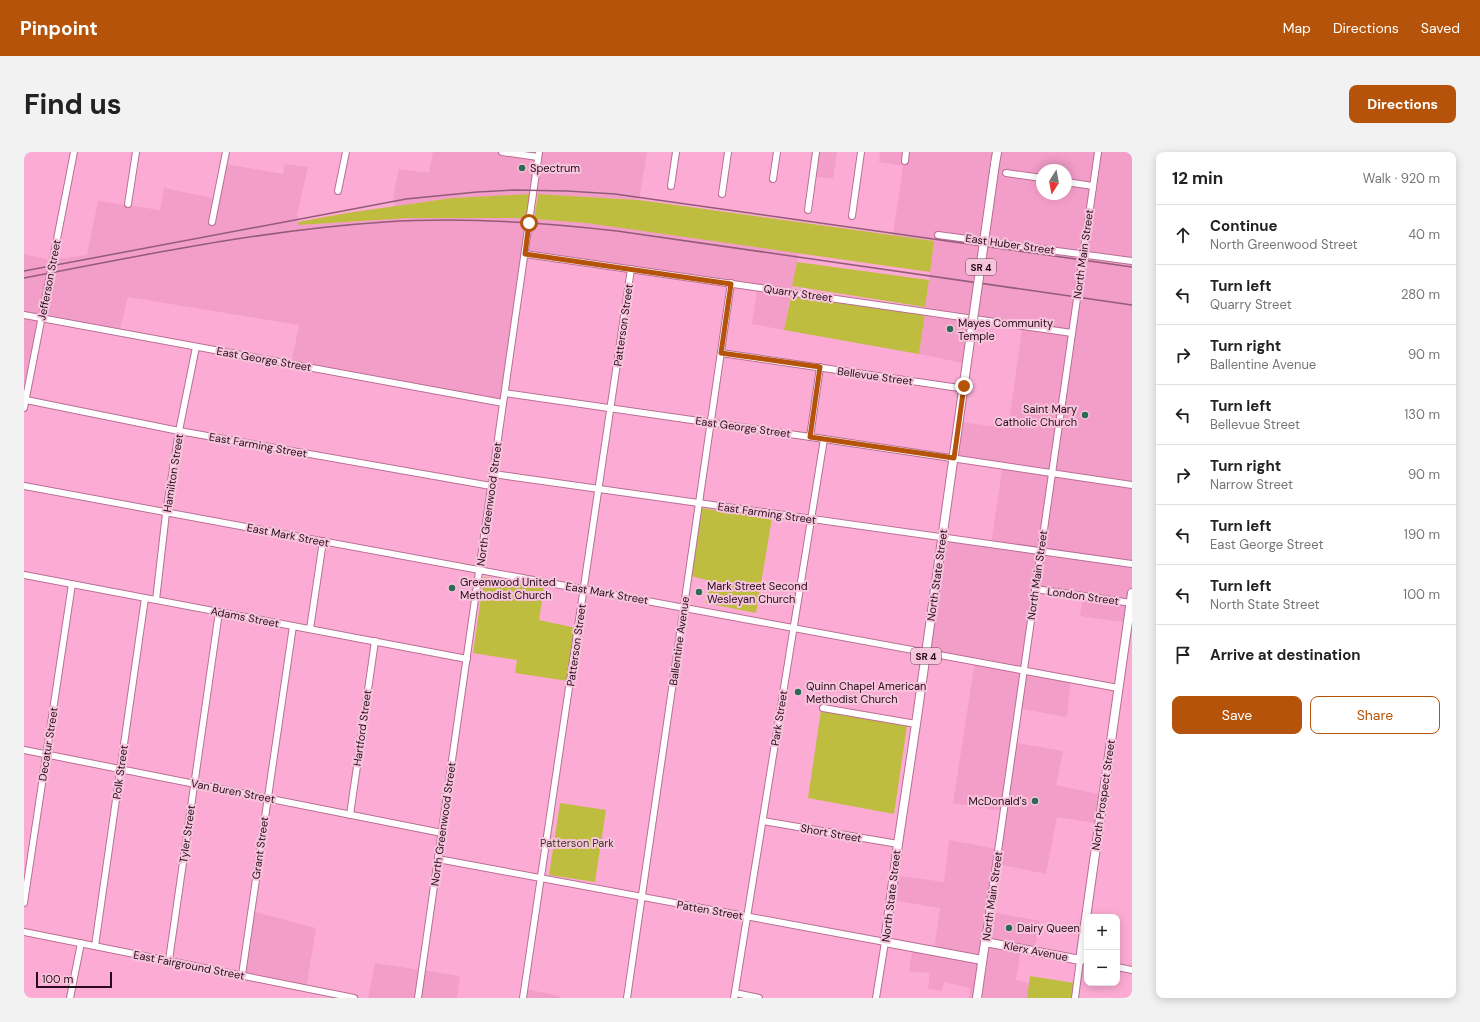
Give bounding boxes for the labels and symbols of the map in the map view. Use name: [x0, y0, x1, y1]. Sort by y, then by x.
place label: Spectrum: [530, 161, 580, 175]
marker: Spectrum: [517, 163, 527, 173]
north arrow: [1036, 164, 1072, 200]
street label: North Main Street: [1070, 208, 1096, 300]
route start: [520, 214, 538, 232]
street label: East Huber Street: [965, 231, 1055, 257]
street label: Jefferson Street: [34, 239, 64, 321]
road number: SR 4: [966, 259, 996, 275]
street label: Quarry Street: [763, 281, 833, 305]
street label: Patterson Street: [610, 283, 636, 367]
place label: Mayes Community Temple: [958, 316, 1053, 343]
marker: Mayes Community Temple: [945, 324, 955, 334]
street label: East George Street: [215, 344, 313, 374]
street label: Bellevue Street: [836, 364, 914, 388]
route end: [955, 377, 973, 395]
place label: Saint Mary Catholic Church: [995, 402, 1077, 429]
marker: Saint Mary Catholic Church: [1080, 410, 1090, 420]
street label: East George Street: [694, 413, 792, 441]
street label: East Farming Street: [208, 429, 308, 461]
street label: Hamilton Street: [160, 433, 186, 513]
street label: North Greenwood Street: [473, 441, 505, 567]
street label: East Farming Street: [717, 499, 817, 527]
street label: East Mark Street: [246, 520, 330, 550]
street label: North State Street: [924, 528, 950, 622]
street label: North Main Street: [1024, 529, 1050, 621]
place label: Greenwood United Methodist Church: [460, 575, 556, 602]
street label: East Mark Street: [565, 579, 649, 607]
place label: Mark Street Second Wesleyan Church: [707, 579, 808, 606]
marker: Greenwood United Methodist Church: [447, 583, 457, 593]
street label: London Street: [1046, 584, 1120, 608]
marker: Mark Street Second Wesleyan Church: [694, 587, 704, 597]
street label: Ballentine Avenue: [666, 596, 692, 686]
street label: Patterson Street: [563, 603, 589, 687]
street label: Adams Street: [210, 604, 280, 630]
road number: SR 4: [911, 648, 941, 664]
place label: Quinn Chapel American Methodist Church: [806, 679, 926, 706]
marker: Quinn Chapel American Methodist Church: [793, 687, 803, 697]
street label: Hartford Street: [350, 689, 374, 767]
street label: Park Street: [768, 689, 790, 747]
street label: Decatur Street: [35, 706, 61, 782]
street label: North Prospect Street: [1088, 739, 1118, 851]
street label: Polk Street: [109, 744, 131, 800]
street label: North Greenwood Street: [427, 761, 459, 887]
street label: Van Buren Street: [190, 776, 276, 806]
place label: McDonald's: [968, 794, 1027, 808]
marker: McDonald's: [1030, 796, 1040, 806]
street label: Tyler Street: [176, 804, 198, 864]
street label: Grant Street: [249, 816, 271, 880]
street label: Short Street: [799, 821, 863, 845]
park label: Patterson Park: [540, 836, 614, 850]
street label: North State Street: [878, 849, 904, 943]
street label: North Main Street: [979, 850, 1005, 942]
street label: Patten Street: [676, 897, 744, 923]
place label: Dairy Queen: [1017, 921, 1080, 935]
marker: Dairy Queen: [1004, 923, 1014, 933]
street label: Klerx Avenue: [1003, 938, 1069, 964]
street label: East Fairground Street: [132, 947, 246, 983]
scale bar: [36, 970, 112, 989]

